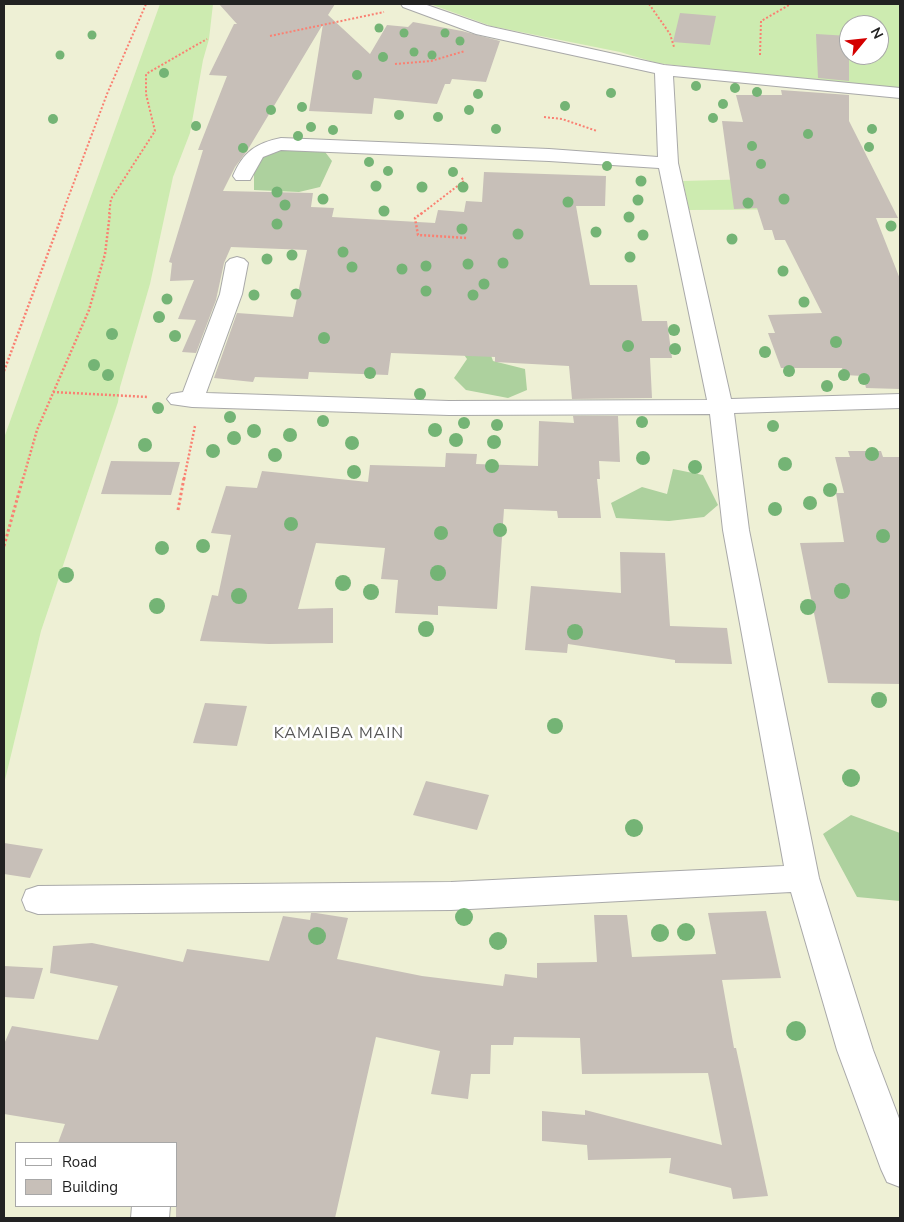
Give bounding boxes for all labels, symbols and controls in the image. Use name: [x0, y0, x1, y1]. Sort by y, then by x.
north arrow: [839, 15, 889, 65]
text: N: [866, 24, 888, 42]
district label: KAMAIBA MAIN: [272, 724, 406, 744]
legend: [15, 1142, 178, 1207]
text: Road: [62, 1152, 97, 1172]
text: Building: [62, 1177, 118, 1197]

